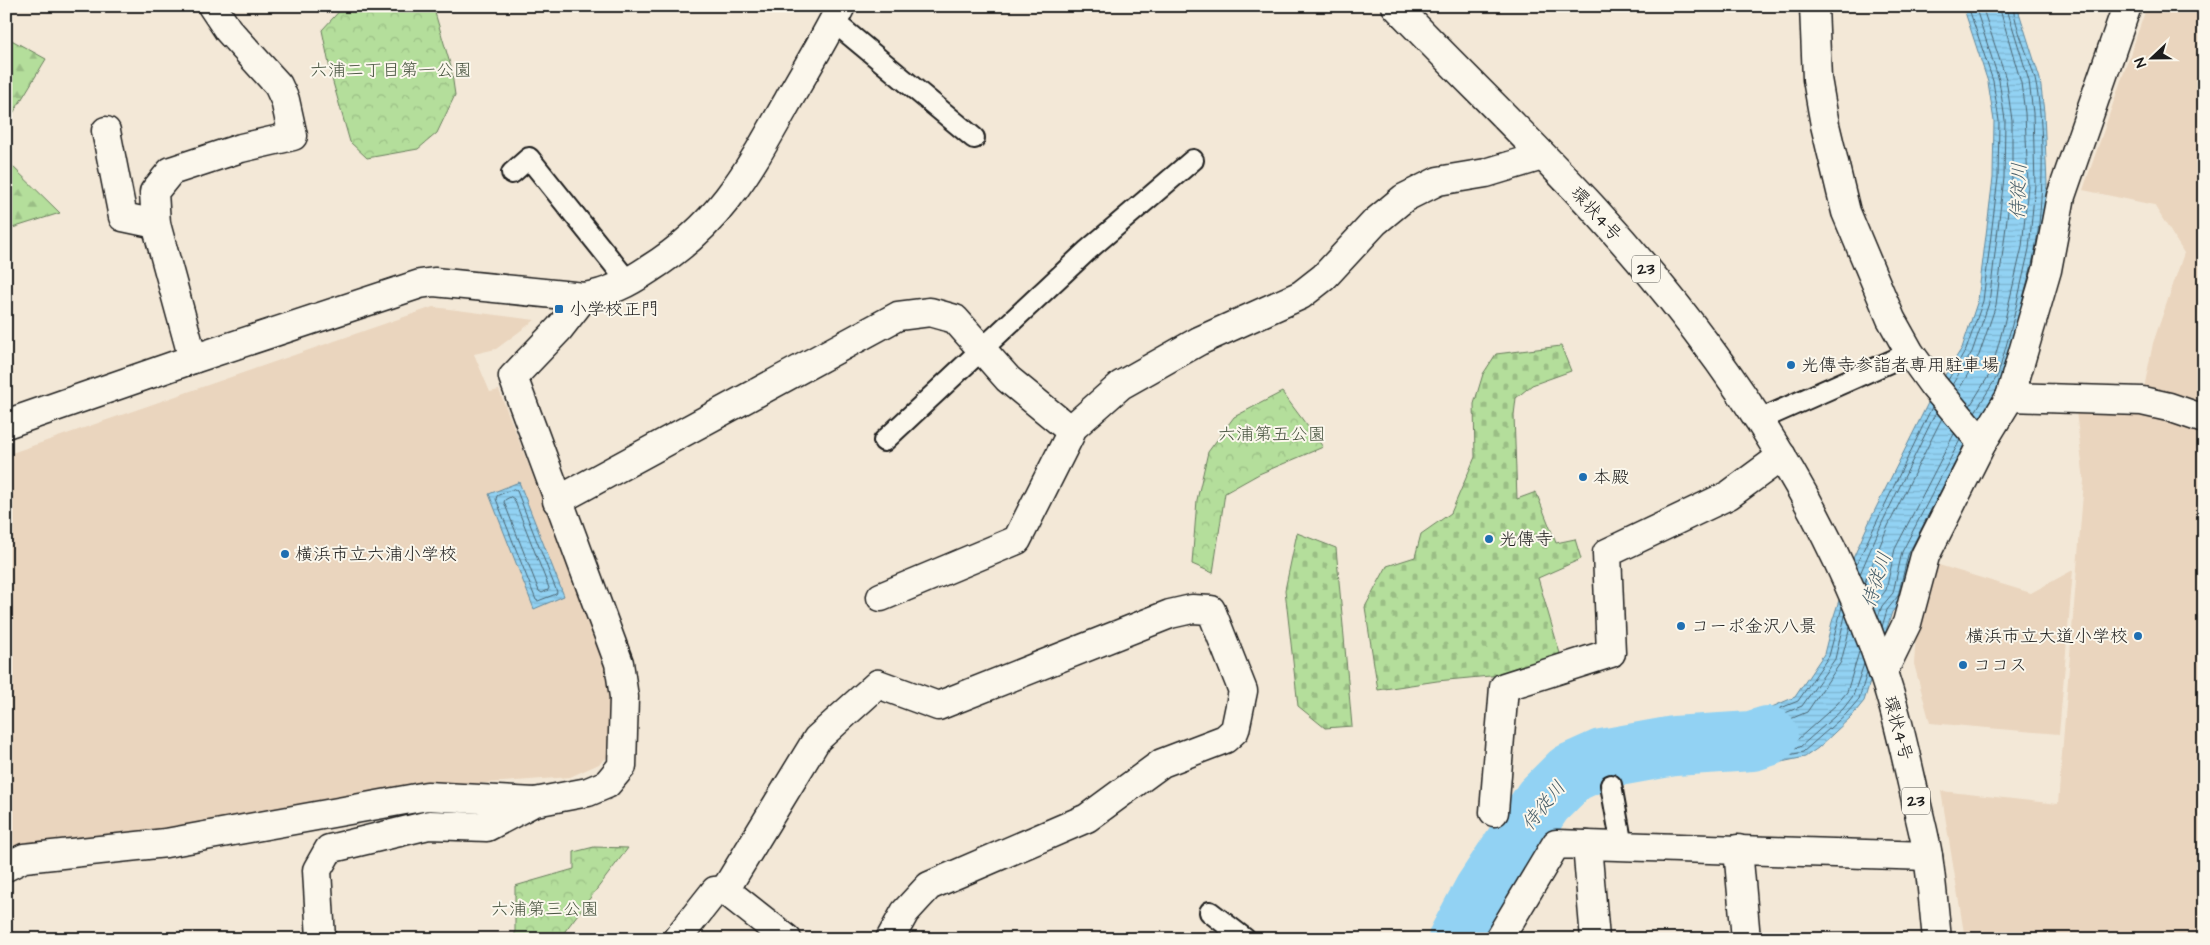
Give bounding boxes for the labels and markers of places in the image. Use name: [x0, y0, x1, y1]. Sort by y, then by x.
place label: 小学校正門: [569, 297, 659, 322]
marker: 小学校正門: [553, 303, 565, 315]
place label: 光傳寺参詣者専用駐車場: [1801, 353, 1999, 378]
marker: 光傳寺参詣者専用駐車場: [1785, 359, 1797, 371]
place label: 本殿: [1593, 465, 1629, 490]
marker: 本殿: [1577, 471, 1589, 483]
place label: 光傳寺: [1499, 527, 1553, 552]
marker: 光傳寺: [1483, 533, 1495, 545]
place label: 横浜市立六浦小学校: [295, 542, 457, 567]
marker: 横浜市立六浦小学校: [279, 548, 291, 560]
place label: コーポ金沢八景: [1691, 614, 1817, 639]
marker: コーポ金沢八景: [1675, 620, 1687, 632]
place label: 横浜市立大道小学校: [1966, 624, 2128, 649]
marker: 横浜市立大道小学校: [2132, 630, 2144, 642]
place label: ココス: [1973, 653, 2027, 678]
marker: ココス: [1957, 659, 1969, 671]

